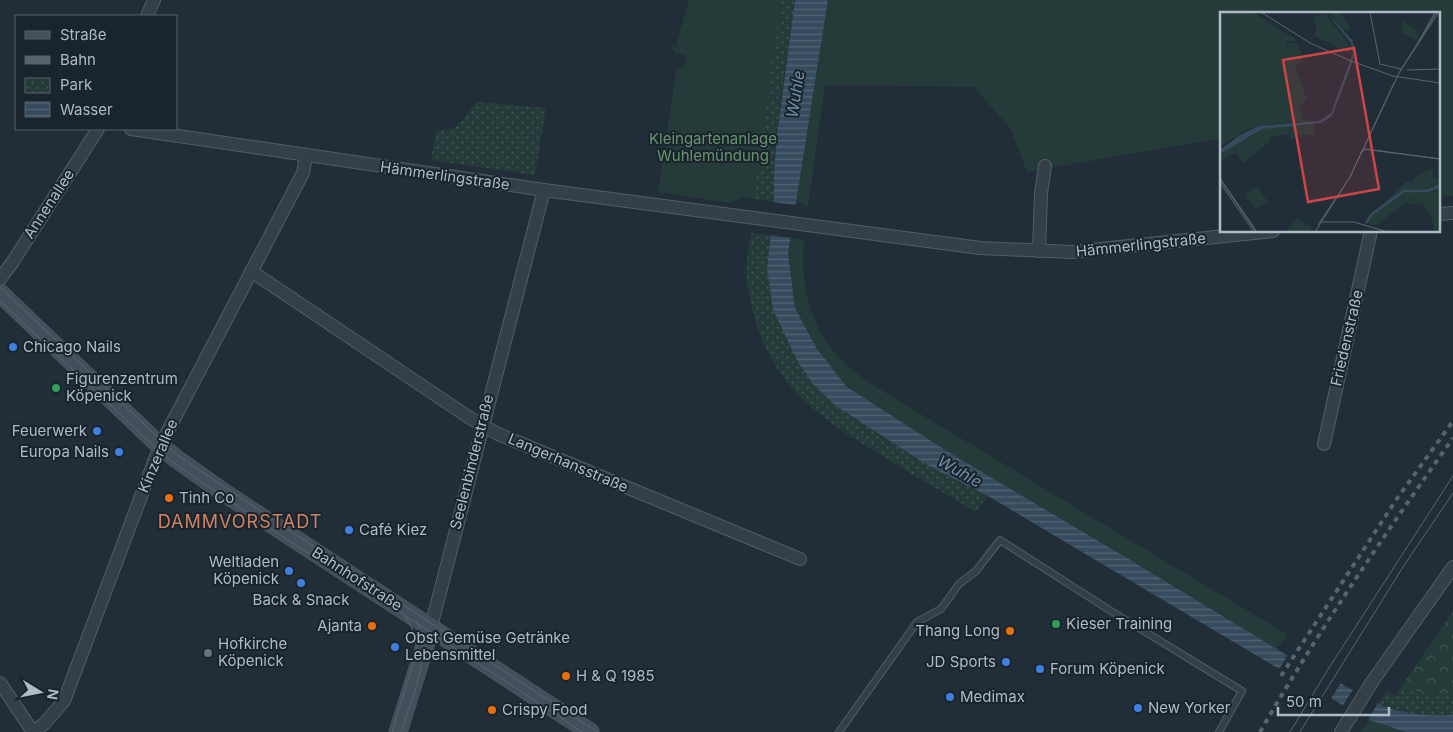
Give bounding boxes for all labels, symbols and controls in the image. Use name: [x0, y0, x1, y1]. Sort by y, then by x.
inset map: [1220, 12, 1440, 232]
legend: [15, 15, 178, 130]
text: Straße: [60, 25, 107, 44]
text: Bahn: [60, 50, 96, 69]
water label: Wuhle: [781, 69, 809, 119]
text: Park: [60, 75, 93, 94]
text: Wasser: [60, 100, 113, 119]
park label: Kleingartenanlage Wuhlemündung: [649, 129, 777, 165]
street label: Hämmerlingstraße: [379, 157, 511, 194]
street label: Annenallee: [19, 165, 78, 242]
street label: Hämmerlingstraße: [1075, 228, 1207, 261]
street label: Friedenstraße: [1326, 288, 1367, 388]
place label: Chicago Nails: [23, 337, 121, 356]
marker: Chicago Nails: [7, 341, 19, 353]
place label: Figurenzentrum Köpenick: [66, 369, 178, 405]
marker: Figurenzentrum Köpenick: [50, 382, 62, 394]
street label: Seelenbinderstraße: [446, 392, 497, 531]
street label: Kinzerallee: [133, 416, 182, 496]
place label: Feuerwerk: [12, 421, 88, 440]
marker: Feuerwerk: [91, 425, 103, 437]
street label: Langerhansstraße: [505, 429, 631, 496]
place label: Europa Nails: [20, 442, 109, 461]
marker: Europa Nails: [113, 446, 125, 458]
water label: Wuhle: [934, 450, 986, 492]
place label: Tinh Co: [179, 488, 234, 507]
marker: Tinh Co: [163, 492, 175, 504]
district label: DAMMVORSTADT: [158, 511, 322, 532]
place label: Café Kiez: [359, 520, 427, 539]
marker: Café Kiez: [343, 524, 355, 536]
street label: Bahnhofstraße: [309, 542, 406, 615]
place label: Weltladen Köpenick: [209, 552, 280, 588]
marker: Weltladen Köpenick: [283, 565, 295, 577]
marker: Back & Snack: [295, 577, 307, 589]
place label: Back & Snack: [253, 590, 350, 609]
place label: Kieser Training: [1066, 614, 1172, 633]
place label: Ajanta: [317, 616, 362, 635]
marker: Kieser Training: [1050, 618, 1062, 630]
marker: Ajanta: [366, 620, 378, 632]
place label: Thang Long: [915, 621, 1000, 640]
marker: Thang Long: [1004, 625, 1016, 637]
place label: Obst Gemüse Getränke Lebensmittel: [405, 628, 570, 664]
place label: Hofkirche Köpenick: [218, 634, 287, 670]
marker: Obst Gemüse Getränke Lebensmittel: [389, 641, 401, 653]
marker: Hofkirche Köpenick: [202, 647, 214, 659]
place label: JD Sports: [926, 652, 996, 671]
marker: JD Sports: [1000, 656, 1012, 668]
place label: Forum Köpenick: [1050, 659, 1166, 678]
marker: Forum Köpenick: [1034, 663, 1046, 675]
place label: H & Q 1985: [576, 666, 655, 685]
north arrow: [15, 667, 65, 717]
marker: H & Q 1985: [560, 670, 572, 682]
scale bar: [1278, 684, 1389, 716]
place label: Medimax: [960, 687, 1025, 706]
text: N: [44, 688, 63, 701]
marker: Medimax: [944, 691, 956, 703]
text: 50 m: [1286, 692, 1322, 711]
place label: New Yorker: [1148, 698, 1231, 717]
place label: Crispy Food: [502, 700, 587, 719]
marker: New Yorker: [1132, 702, 1144, 714]
marker: Crispy Food: [486, 704, 498, 716]

